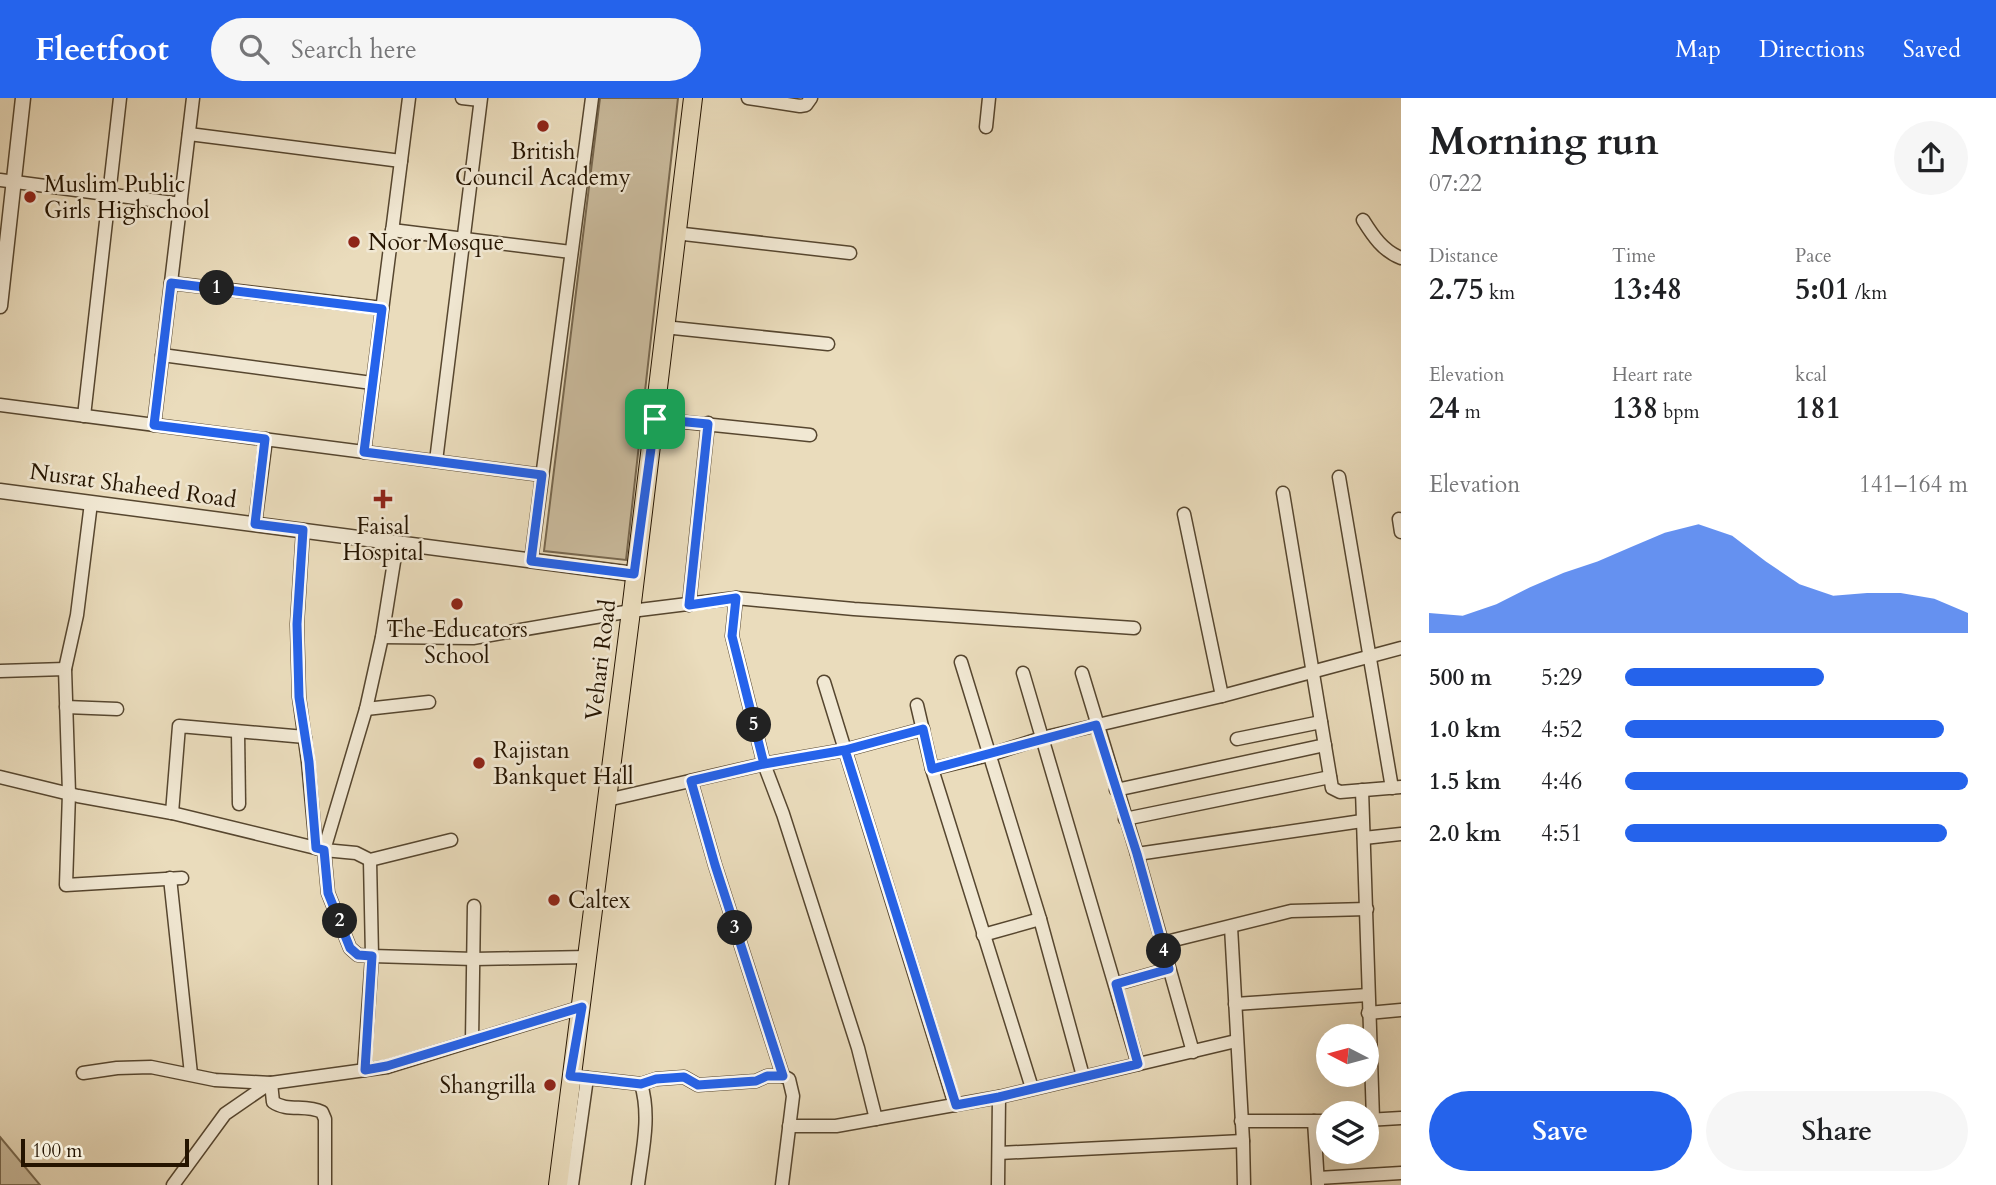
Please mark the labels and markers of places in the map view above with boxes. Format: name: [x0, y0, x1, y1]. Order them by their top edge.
marker: British Council Academy: [535, 118, 551, 134]
place label: British Council Academy: [455, 136, 631, 193]
place label: Muslim Public Girls Highschool: [44, 169, 210, 226]
marker: Muslim Public Girls Highschool: [22, 189, 38, 205]
place label: Noor Mosque: [368, 227, 504, 258]
marker: Noor Mosque: [346, 234, 362, 250]
pin: 1: [200, 270, 234, 306]
pin: [625, 389, 685, 449]
marker: Faisal Hospital: [373, 489, 393, 509]
place label: Faisal Hospital: [342, 511, 424, 568]
marker: The Educators School: [449, 596, 465, 612]
place label: The Educators School: [386, 614, 528, 671]
pin: 5: [736, 708, 772, 742]
place label: Rajistan Bankquet Hall: [493, 735, 634, 792]
marker: Rajistan Bankquet Hall: [471, 755, 487, 771]
place label: Caltex: [568, 885, 631, 916]
marker: Caltex: [546, 892, 562, 908]
pin: 2: [322, 904, 358, 938]
pin: 3: [718, 910, 752, 946]
pin: 4: [1146, 934, 1182, 968]
place label: Shangrilla: [439, 1070, 536, 1101]
marker: Shangrilla: [542, 1077, 558, 1093]

